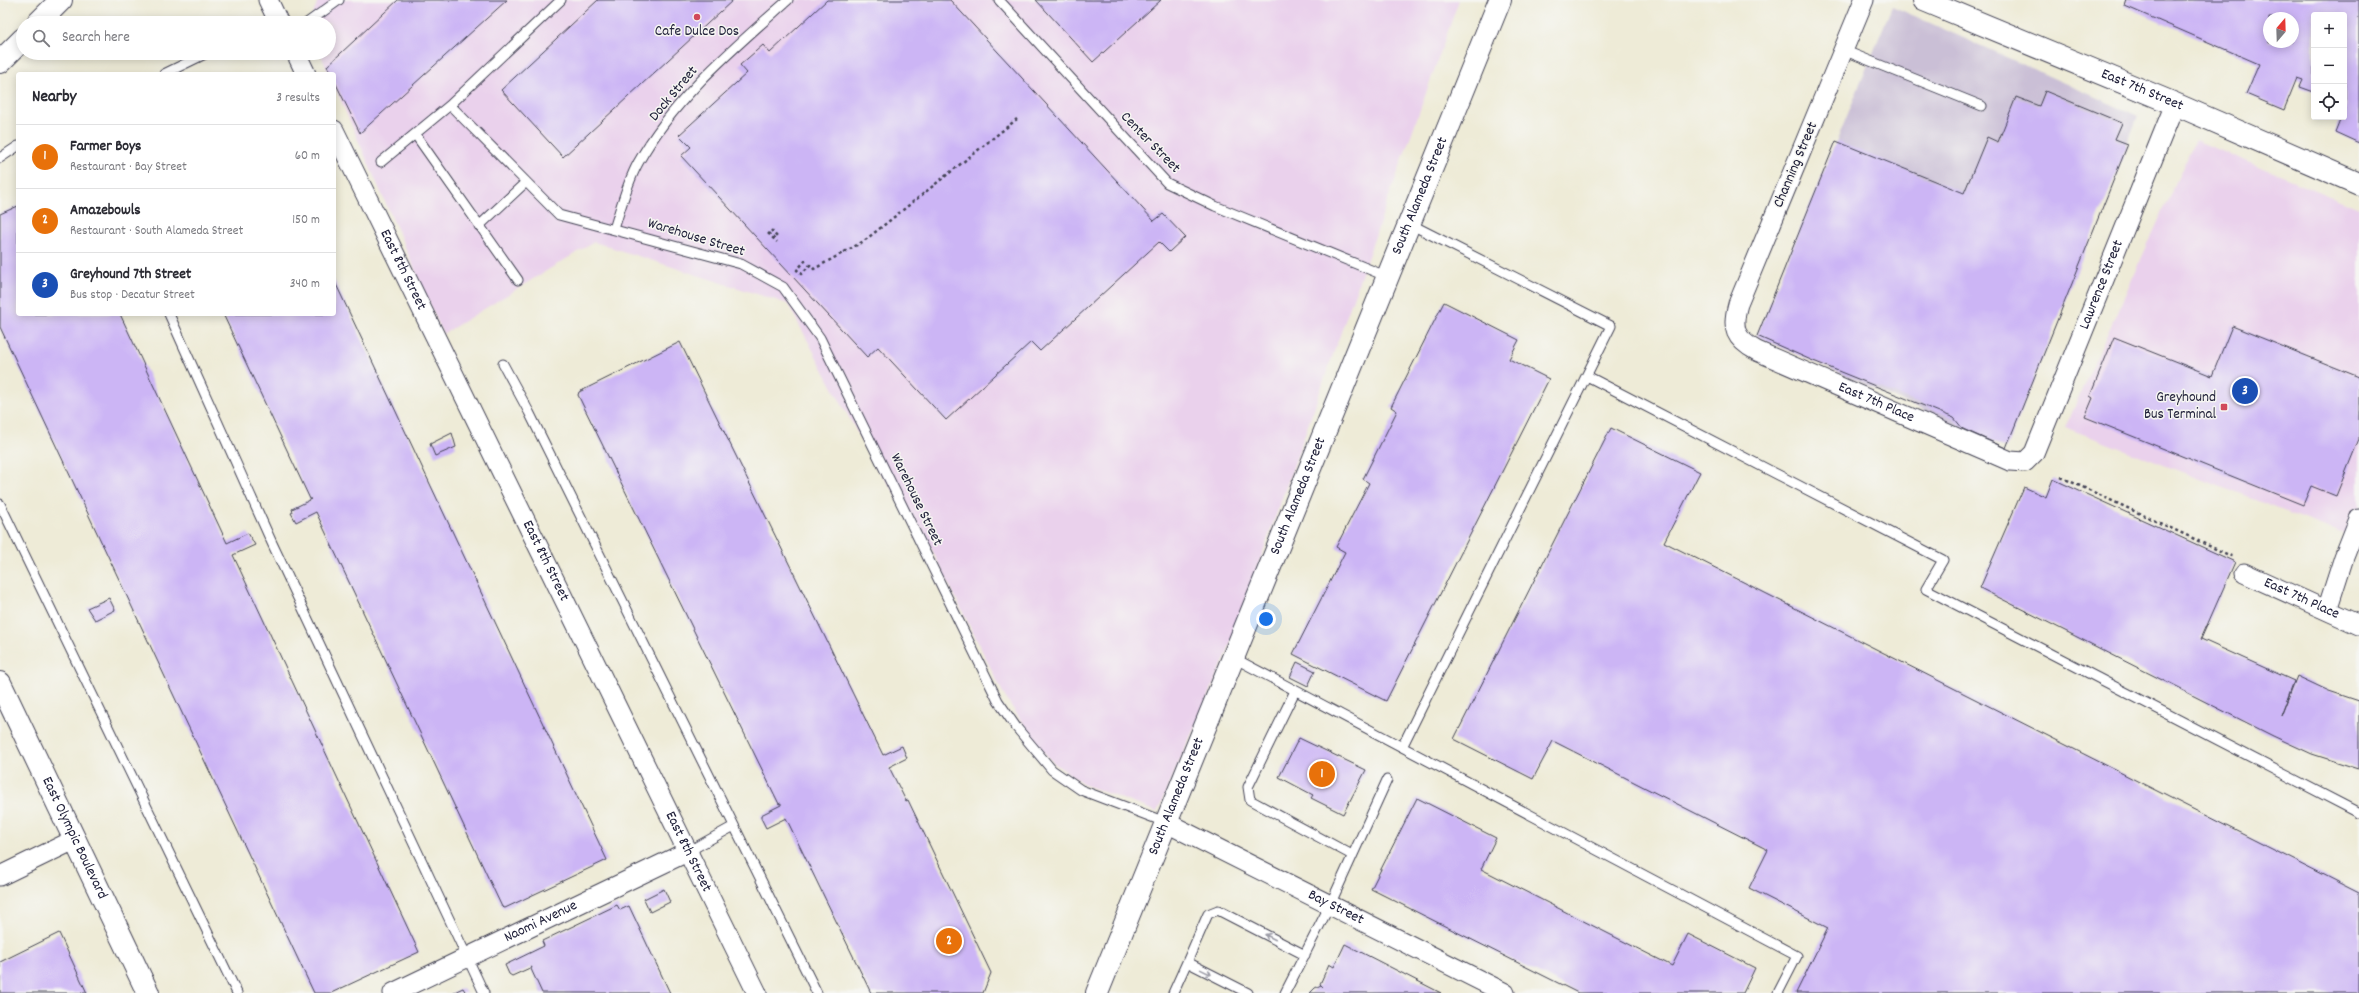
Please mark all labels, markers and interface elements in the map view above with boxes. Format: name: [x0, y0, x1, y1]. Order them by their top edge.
marker: Cafe Dulce Dos: [692, 12, 702, 22]
north arrow: [2263, 12, 2299, 48]
map controls: [2311, 12, 2347, 120]
button: +: [2311, 12, 2347, 48]
search box: [16, 16, 336, 60]
place label: Cafe Dulce Dos: [655, 21, 739, 43]
icon: search: [30, 27, 52, 49]
text: Search here: [62, 27, 130, 49]
button: −: [2311, 48, 2347, 84]
street label: Dock Street: [644, 61, 704, 127]
street label: East 7th Street: [2097, 63, 2187, 117]
button: locate: [2311, 84, 2347, 120]
text: Nearby: [32, 86, 76, 110]
text: 3 results: [276, 89, 320, 108]
street label: Center Street: [1115, 107, 1186, 179]
street label: Channing Street: [1768, 118, 1824, 211]
street label: South Alameda Street: [1387, 133, 1454, 258]
text: Farmer Boys: [70, 136, 141, 158]
text: 1: [44, 147, 46, 166]
text: 60 m: [295, 147, 320, 166]
text: Restaurant · Bay Street: [70, 158, 187, 177]
text: Amazebowls: [70, 200, 141, 222]
text: 2: [42, 211, 48, 230]
text: 150 m: [292, 211, 320, 230]
street label: Warehouse Street: [645, 213, 748, 263]
text: Restaurant · South Alameda Street: [70, 222, 243, 241]
street label: East 8th Street: [374, 226, 432, 315]
street label: Lawrence Street: [2074, 237, 2130, 333]
text: Greyhound 7th Street: [70, 264, 191, 286]
text: 3: [42, 275, 48, 294]
text: 340 m: [290, 275, 320, 294]
text: Bus stop · Decatur Street: [70, 286, 195, 305]
pin: 3: [2232, 376, 2258, 406]
street label: East 7th Place: [1835, 377, 1918, 429]
place label: Greyhound Bus Terminal: [2144, 387, 2216, 426]
marker: Greyhound Bus Terminal: [2219, 402, 2229, 412]
street label: South Alameda Street: [1265, 434, 1333, 559]
street label: Warehouse Street: [884, 450, 948, 550]
street label: East 8th Street: [516, 517, 575, 606]
street label: East 7th Place: [2260, 572, 2343, 626]
your location: [1256, 609, 1276, 629]
street label: South Alameda Street: [1143, 734, 1211, 859]
pin: 1: [1309, 759, 1335, 789]
street label: East Olympic Boulevard: [35, 773, 113, 903]
street label: East 8th Street: [659, 808, 717, 897]
street label: Bay Street: [1304, 884, 1368, 931]
street label: Naomi Avenue: [501, 895, 581, 949]
pin: 2: [936, 926, 962, 956]
one-way arrow: [1264, 933, 1276, 940]
one-way arrow: [1200, 969, 1212, 976]

